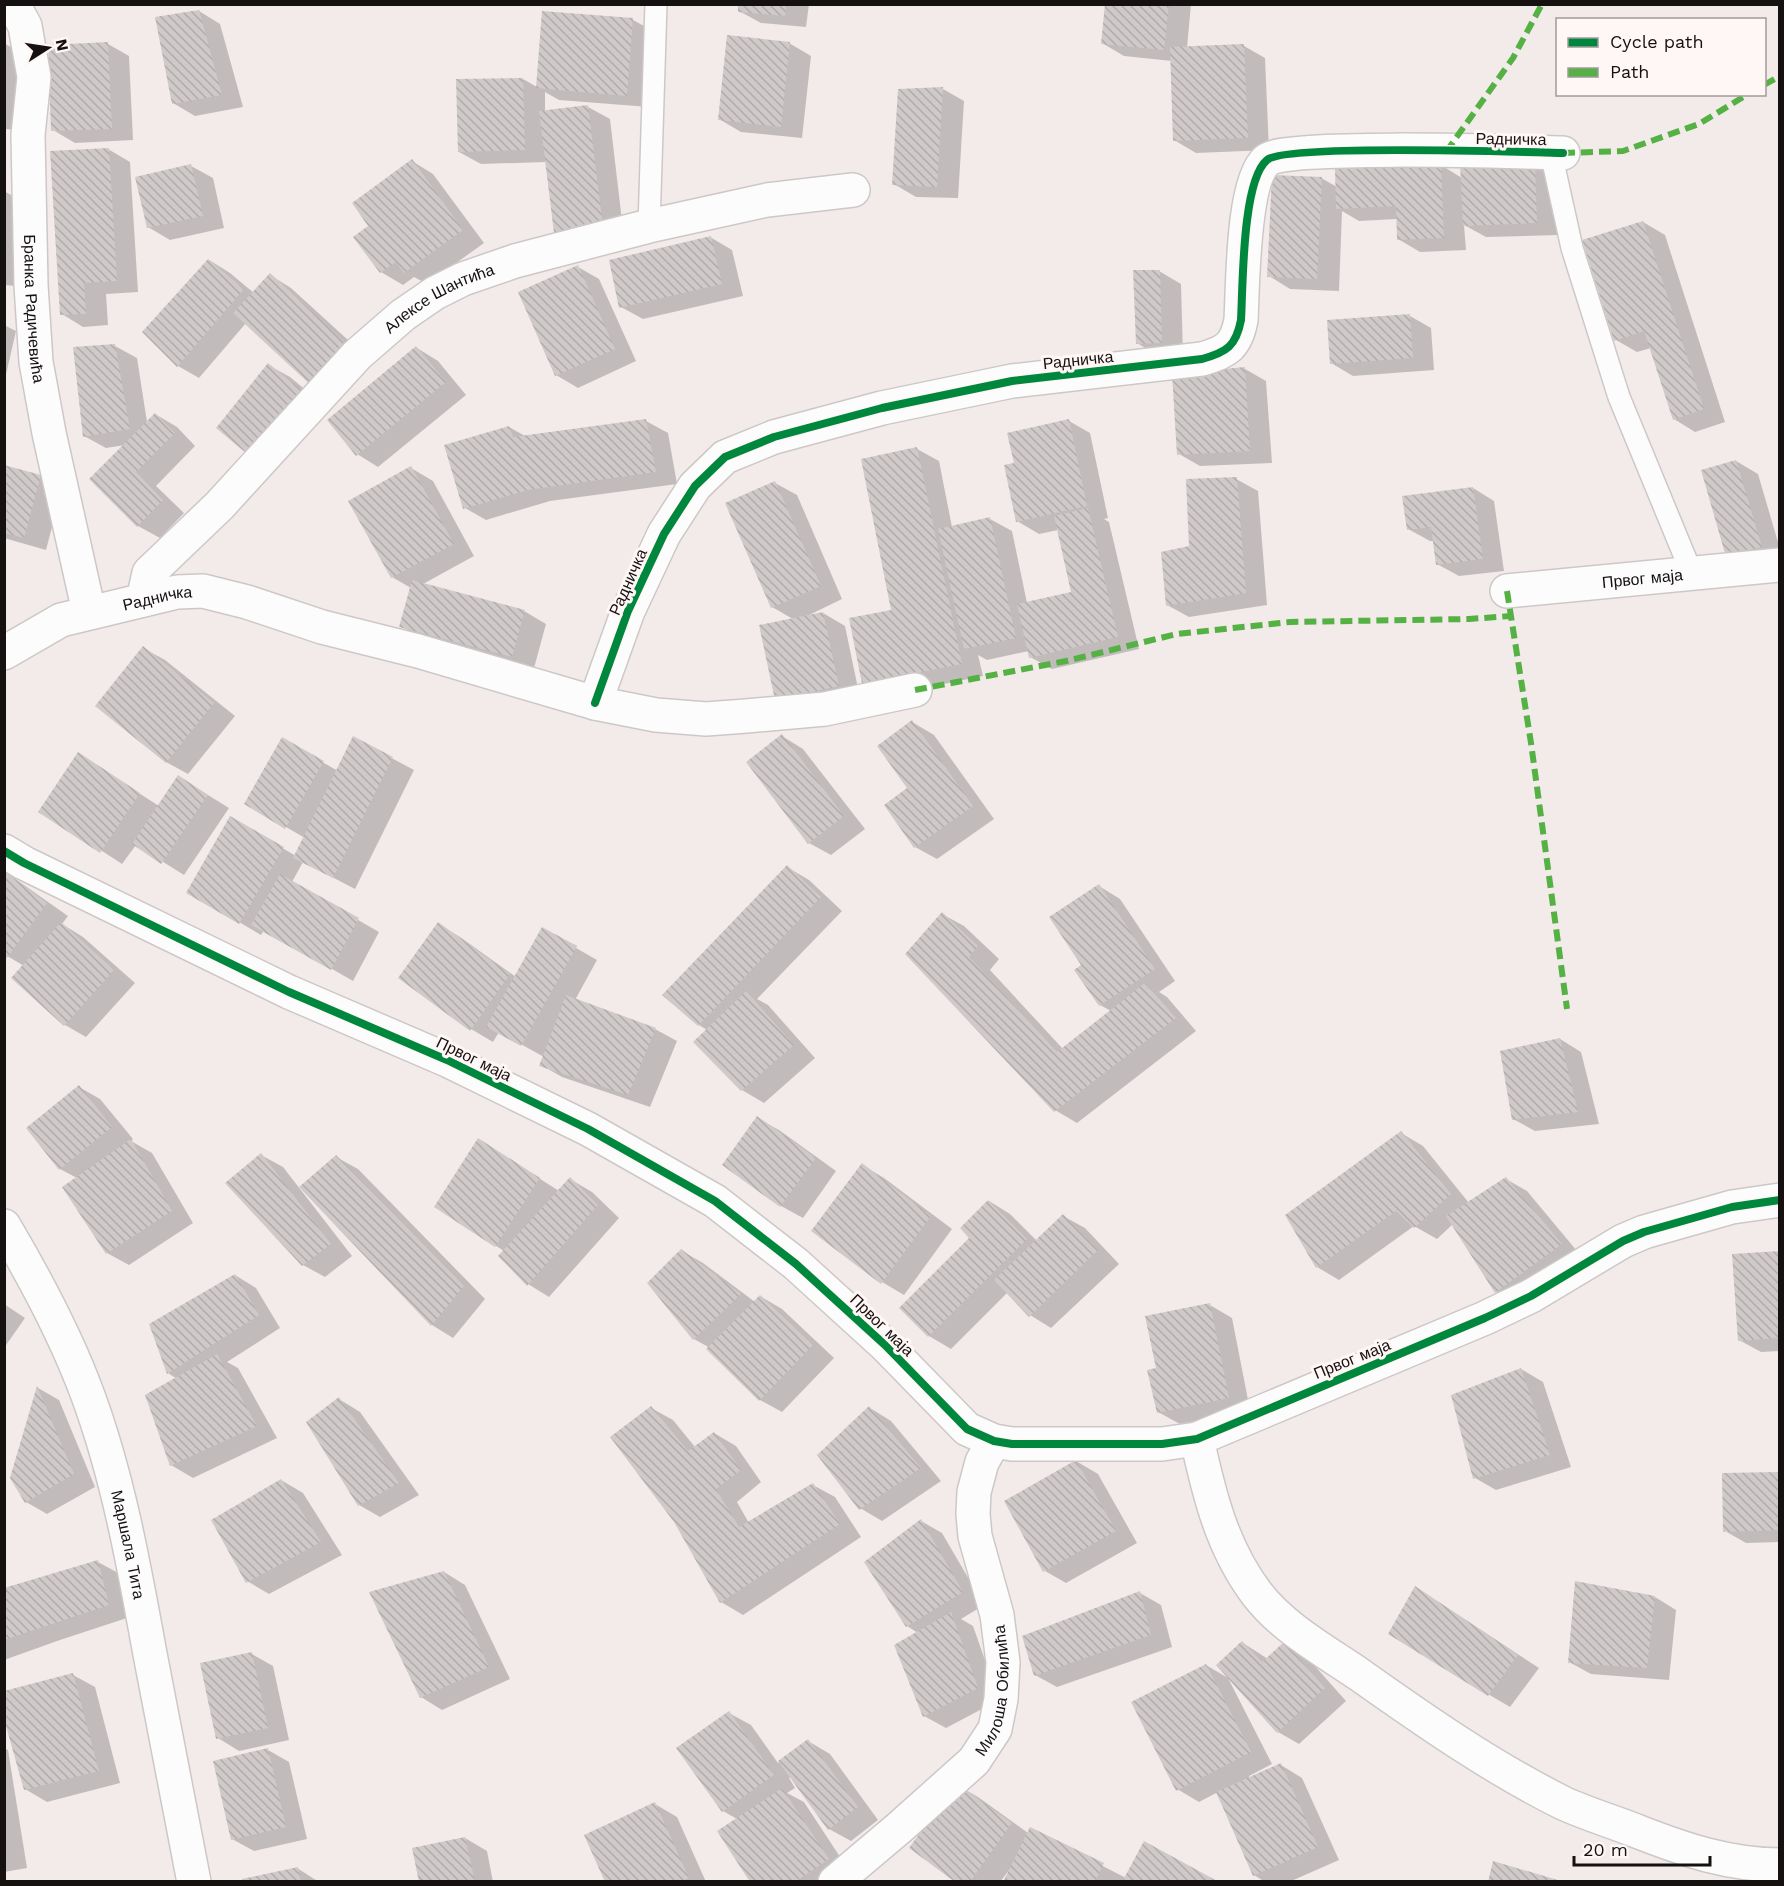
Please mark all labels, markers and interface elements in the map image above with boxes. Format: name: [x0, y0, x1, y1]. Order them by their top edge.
north arrow: [18, 18, 78, 78]
legend: [1556, 18, 1766, 96]
text: Cycle path: [1610, 31, 1704, 52]
text: N: [52, 37, 73, 53]
text: Path: [1610, 61, 1650, 82]
street label: Радничка: [1475, 129, 1547, 149]
street label: Бранка Радичевића: [20, 234, 49, 384]
street label: Алексе Шантића: [380, 259, 497, 337]
street label: Радничка: [1042, 347, 1114, 373]
street label: Радничка: [605, 546, 651, 618]
street label: Првог маја: [1601, 565, 1684, 591]
street label: Радничка: [121, 582, 193, 614]
street label: Првог маја: [433, 1033, 515, 1085]
street label: Првог маја: [846, 1290, 918, 1360]
street label: Првог маја: [1311, 1335, 1393, 1383]
street label: Маршала Тита: [108, 1488, 149, 1601]
street label: Милоша Обилића: [971, 1624, 1013, 1759]
scale bar: [1574, 1829, 1710, 1867]
text: 20 m: [1583, 1839, 1628, 1860]

